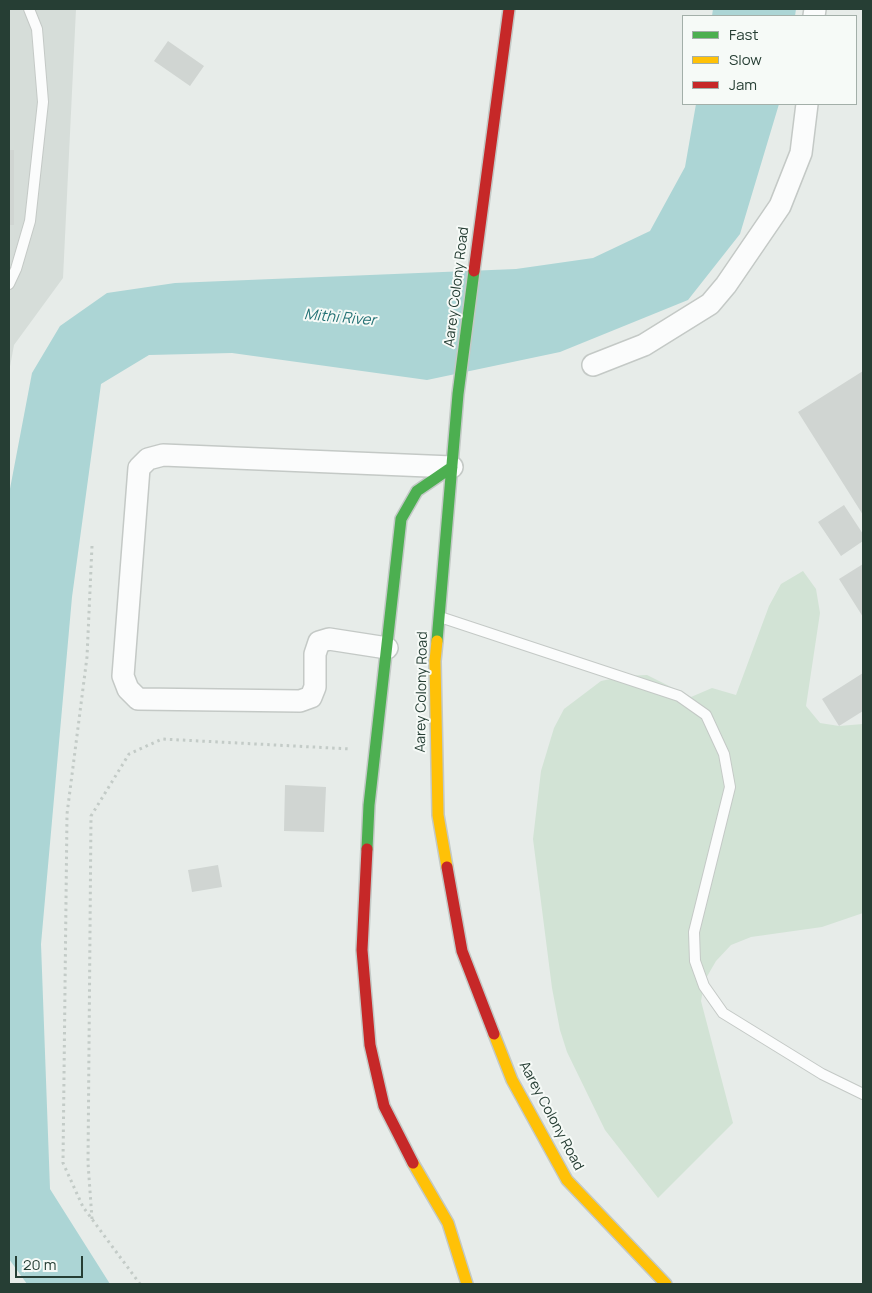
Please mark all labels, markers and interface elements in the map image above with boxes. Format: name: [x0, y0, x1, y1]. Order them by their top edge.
legend: [682, 15, 857, 105]
text: Fast: [729, 24, 758, 45]
text: Slow: [729, 49, 762, 70]
text: Jam: [729, 74, 757, 95]
street label: Aarey Colony Road: [441, 226, 473, 348]
water label: Mithi River: [303, 306, 377, 330]
street label: Aarey Colony Road: [413, 631, 431, 753]
street label: Aarey Colony Road: [515, 1059, 587, 1173]
scale bar: [18, 1246, 85, 1278]
text: 20 m: [23, 1254, 56, 1275]

